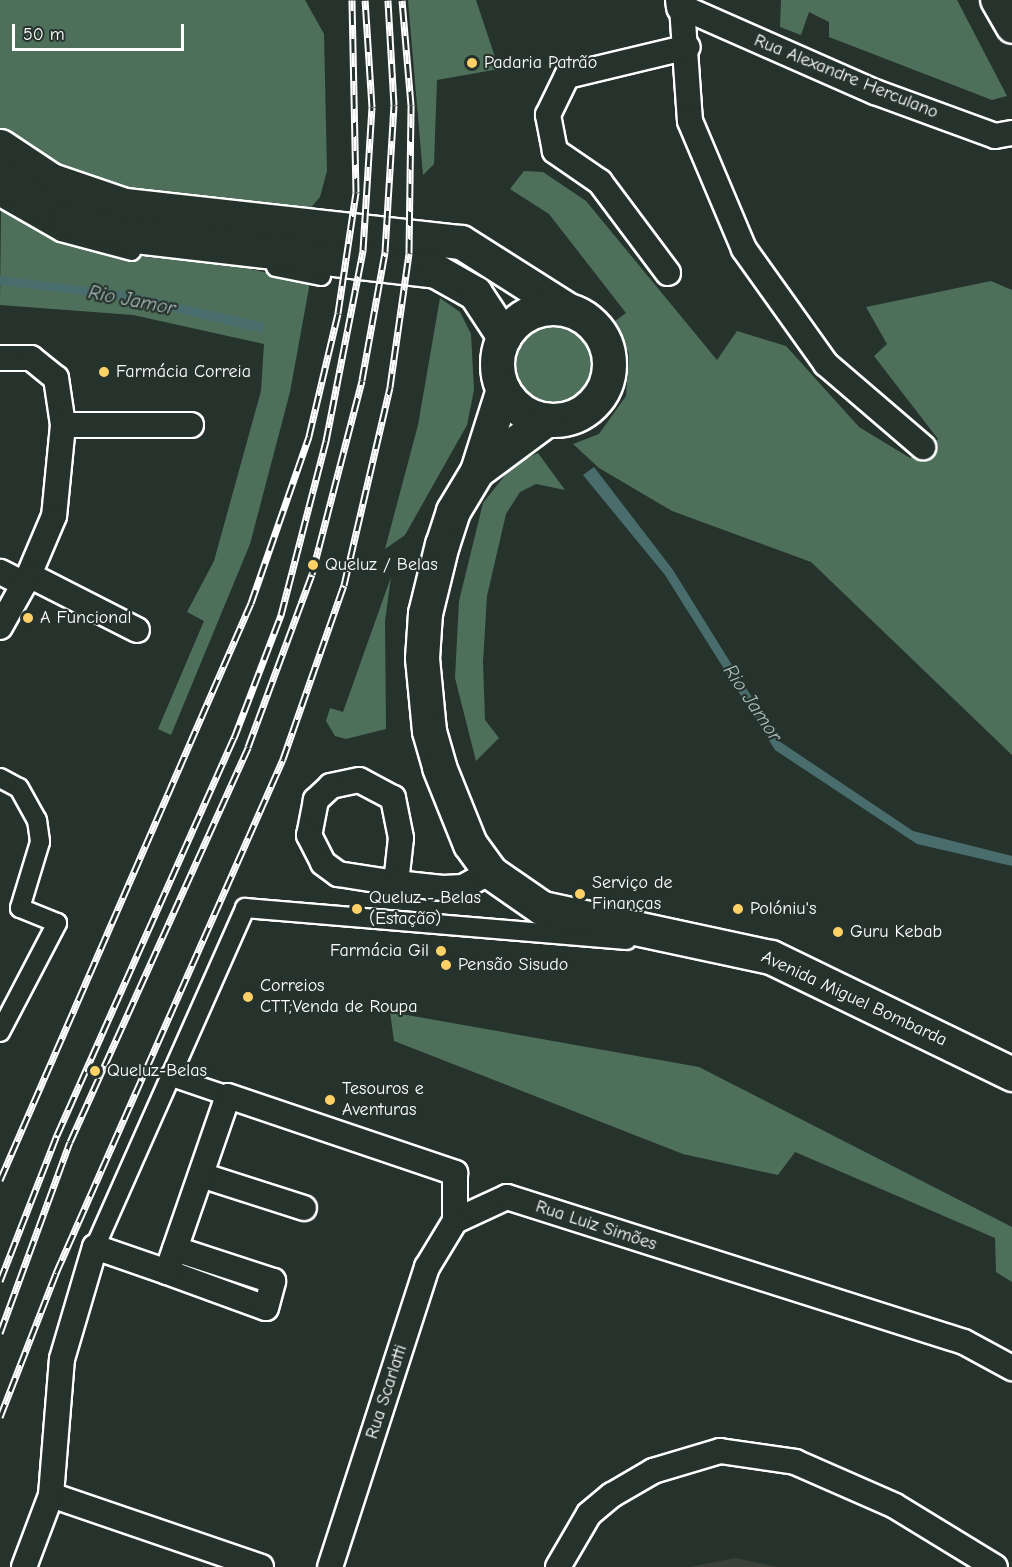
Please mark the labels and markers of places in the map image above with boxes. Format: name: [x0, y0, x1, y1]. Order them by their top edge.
place label: Padaria Patrão: [484, 52, 597, 74]
marker: Padaria Patrão: [465, 56, 479, 70]
place label: Farmácia Correia: [116, 361, 251, 383]
marker: Farmácia Correia: [97, 365, 111, 379]
place label: Queluz / Belas: [325, 554, 438, 576]
marker: Queluz / Belas: [306, 558, 320, 572]
place label: A Funcional: [40, 607, 131, 629]
marker: A Funcional: [21, 611, 35, 625]
place label: Serviço de Finanças: [592, 873, 672, 916]
marker: Serviço de Finanças: [573, 887, 587, 901]
place label: Queluz - Belas (Estação): [369, 888, 481, 930]
place label: Polóniu's: [750, 898, 817, 920]
marker: Queluz - Belas (Estação): [350, 902, 364, 916]
marker: Polóniu's: [731, 902, 745, 916]
place label: Guru Kebab: [850, 921, 942, 943]
marker: Guru Kebab: [831, 925, 845, 939]
place label: Farmácia Gil: [330, 940, 429, 962]
marker: Farmácia Gil: [434, 944, 448, 958]
place label: Pensão Sisudo: [458, 954, 568, 976]
marker: Pensão Sisudo: [439, 958, 453, 972]
place label: Correios CTT;Venda de Roupa: [260, 976, 417, 1018]
marker: Correios CTT;Venda de Roupa: [241, 990, 255, 1004]
place label: Queluz-Belas: [107, 1060, 207, 1082]
marker: Queluz-Belas: [88, 1064, 102, 1078]
place label: Tesouros e Aventuras: [342, 1079, 424, 1122]
marker: Tesouros e Aventuras: [323, 1093, 337, 1107]

